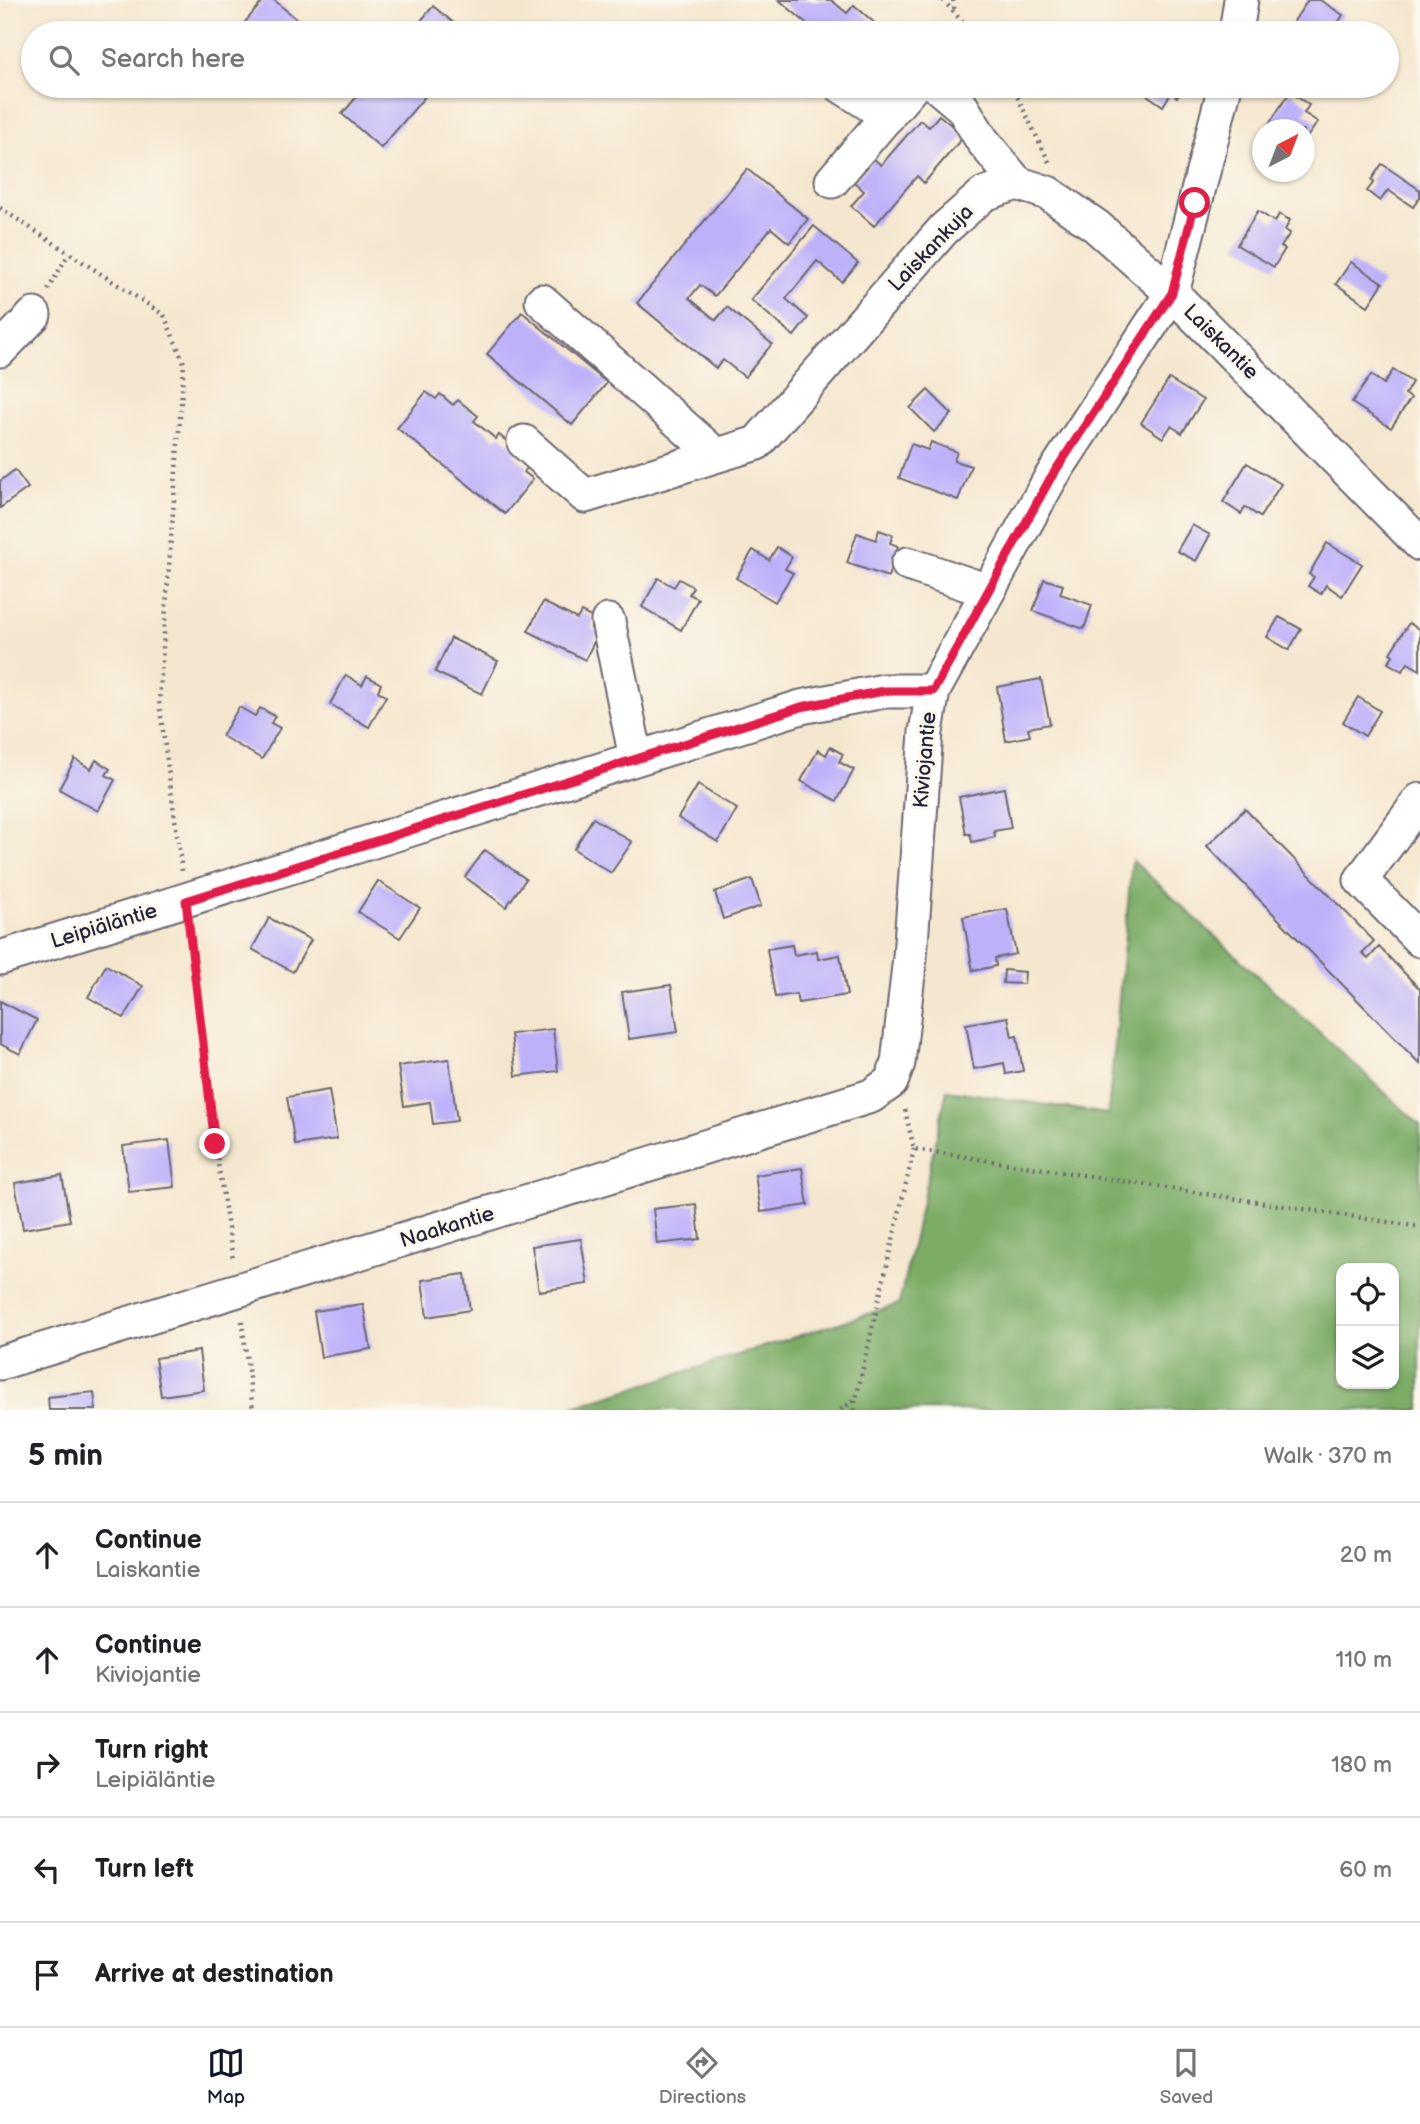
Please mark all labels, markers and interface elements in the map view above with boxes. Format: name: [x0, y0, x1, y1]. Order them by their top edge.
search box: [21, 21, 1399, 98]
icon: search: [45, 41, 83, 79]
text: Search here: [101, 44, 245, 75]
north arrow: [1252, 119, 1315, 182]
route start: [1179, 187, 1210, 218]
street label: Laiskankuja: [883, 199, 979, 297]
street label: Laiskantie: [1178, 299, 1264, 385]
street label: Kiviojantie: [908, 711, 942, 809]
street label: Leipiäläntie: [48, 898, 160, 954]
route end: [199, 1128, 230, 1159]
street label: Naakantie: [397, 1201, 497, 1253]
map controls: [1336, 1263, 1399, 1389]
button: locate: [1336, 1263, 1399, 1326]
button: layers: [1336, 1326, 1399, 1389]
text: 5 min: [28, 1438, 103, 1474]
text: Walk · 370 m: [1264, 1442, 1392, 1470]
text: Continue: [95, 1525, 202, 1556]
icon: ahead: [28, 1536, 66, 1574]
text: 20 m: [1340, 1541, 1392, 1569]
text: Laiskantie: [95, 1556, 200, 1584]
text: Continue: [95, 1630, 202, 1661]
icon: ahead: [28, 1641, 66, 1679]
text: 110 m: [1335, 1646, 1392, 1674]
text: Kiviojantie: [95, 1661, 201, 1689]
text: Turn right: [95, 1735, 208, 1766]
icon: right: [28, 1746, 66, 1784]
text: 180 m: [1331, 1751, 1392, 1779]
text: Leipiäläntie: [95, 1766, 215, 1794]
icon: left: [28, 1851, 66, 1889]
text: Turn left: [95, 1854, 194, 1885]
text: 60 m: [1339, 1856, 1392, 1884]
icon: arrive: [28, 1956, 66, 1994]
text: Arrive at destination: [95, 1959, 334, 1990]
tab: Map: [207, 2044, 245, 2109]
tab: Directions: [659, 2044, 746, 2109]
tab: Saved: [1160, 2044, 1213, 2109]

